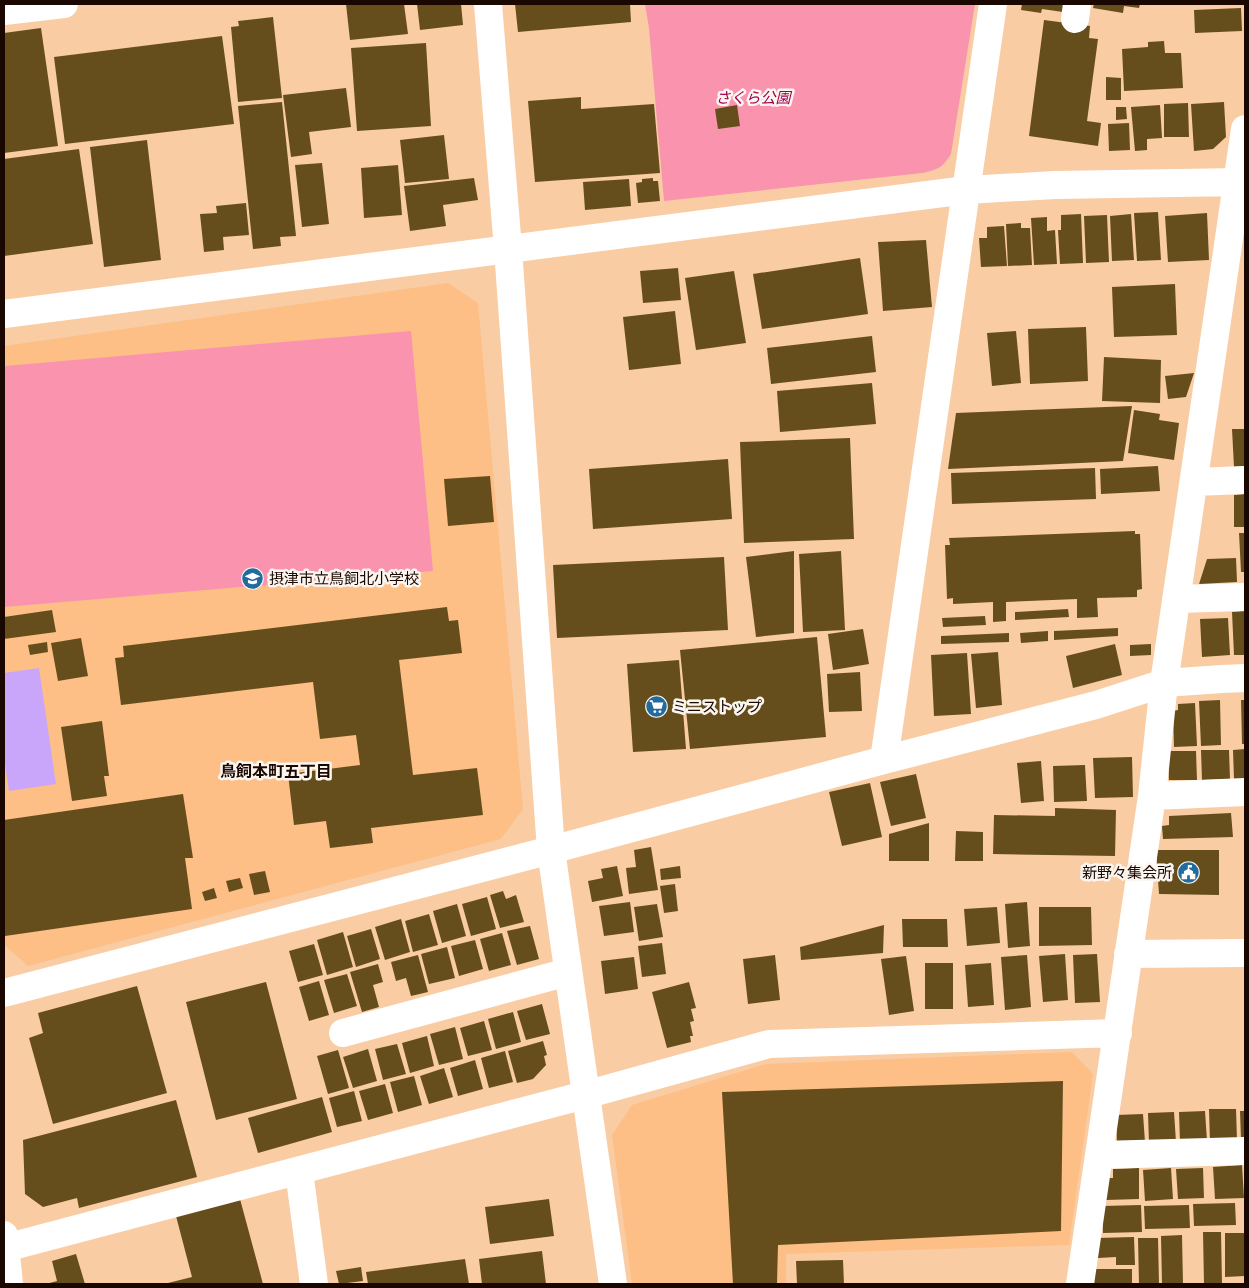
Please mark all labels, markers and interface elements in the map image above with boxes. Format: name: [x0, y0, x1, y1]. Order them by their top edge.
park label: さくら公園: [715, 87, 792, 107]
school or university icon: 摂津市立鳥飼北小学校: [241, 566, 265, 590]
place label: 摂津市立鳥飼北小学校: [269, 568, 419, 588]
supermarket icon: ミニストップ: [644, 694, 668, 718]
place label: ミニストップ: [672, 696, 762, 716]
district label: 鳥飼本町五丁目: [220, 760, 332, 782]
public building icon: 新野々集会所: [1176, 860, 1200, 884]
place label: 新野々集会所: [1082, 862, 1172, 882]

